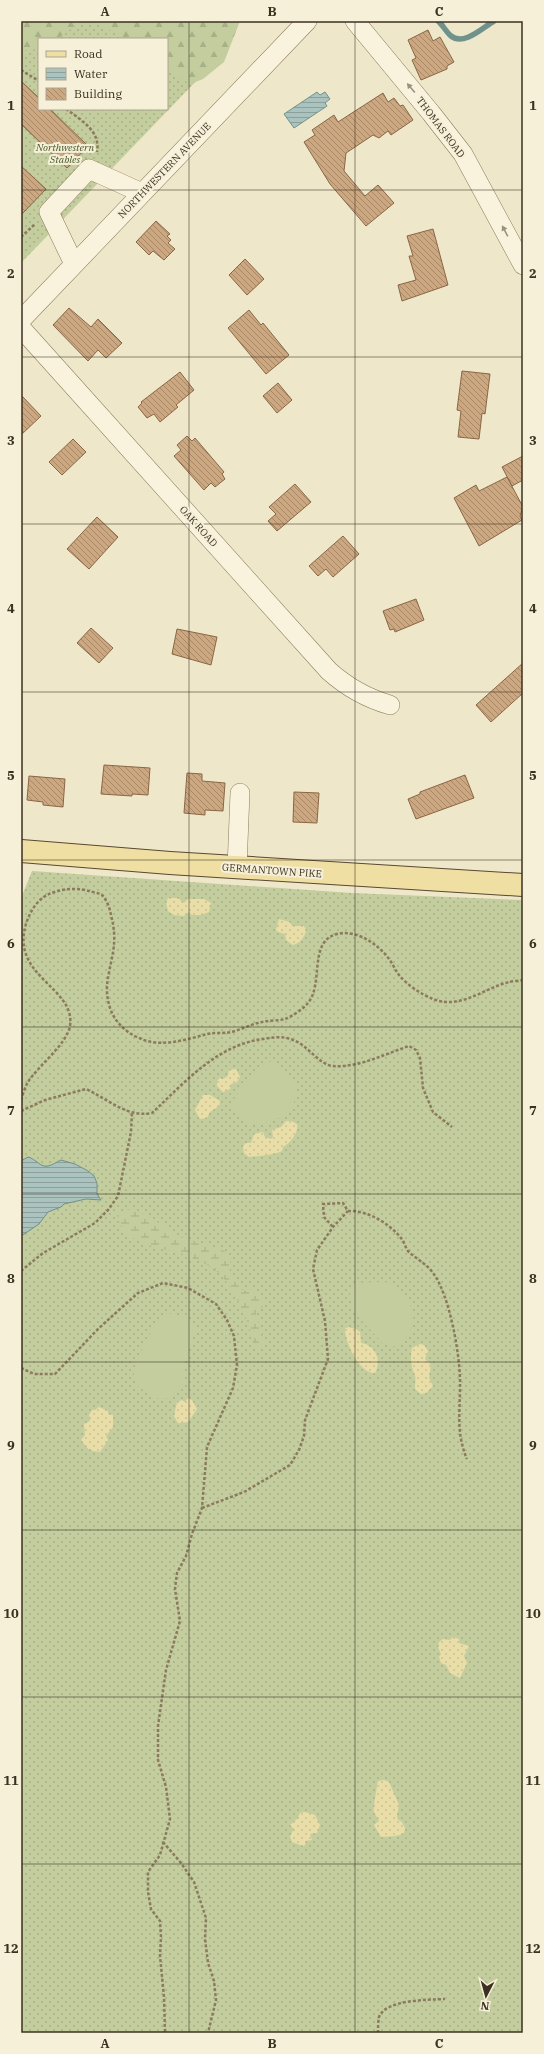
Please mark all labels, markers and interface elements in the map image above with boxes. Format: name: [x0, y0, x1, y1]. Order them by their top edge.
text: A: [100, 3, 110, 20]
text: B: [267, 3, 277, 20]
text: C: [435, 3, 444, 20]
legend: [38, 38, 168, 110]
text: Road: [74, 46, 103, 61]
text: Water: [74, 66, 108, 81]
one-way arrow: [406, 82, 415, 93]
text: Building: [74, 86, 122, 101]
street label: THOMAS ROAD: [414, 94, 468, 160]
text: 1: [7, 97, 15, 114]
text: 1: [529, 97, 537, 114]
street label: NORTHWESTERN AVENUE: [115, 120, 214, 221]
park label: Northwestern Stables: [35, 141, 94, 166]
one-way arrow: [501, 225, 508, 237]
text: 2: [7, 265, 15, 282]
text: 2: [529, 265, 537, 282]
text: 3: [7, 432, 15, 449]
text: 3: [529, 432, 537, 449]
street label: OAK ROAD: [177, 503, 220, 549]
text: 4: [7, 600, 15, 617]
text: 4: [529, 600, 537, 617]
text: 5: [7, 767, 15, 784]
text: 5: [529, 767, 537, 784]
street label: GERMANTOWN PIKE: [222, 861, 322, 880]
text: 6: [7, 935, 15, 952]
text: 6: [529, 935, 537, 952]
text: 7: [7, 1102, 15, 1119]
text: 7: [529, 1102, 537, 1119]
text: 8: [7, 1270, 15, 1287]
text: 8: [529, 1270, 537, 1287]
text: 9: [7, 1437, 15, 1454]
text: 9: [529, 1437, 537, 1454]
text: 10: [3, 1605, 19, 1622]
text: 10: [525, 1605, 541, 1622]
text: 11: [3, 1772, 19, 1789]
text: 11: [525, 1772, 541, 1789]
text: 12: [3, 1940, 19, 1957]
text: 12: [525, 1940, 541, 1957]
north arrow: [466, 1976, 506, 2016]
text: N: [480, 1998, 490, 2013]
text: A: [100, 2035, 110, 2052]
text: B: [267, 2035, 277, 2052]
text: C: [435, 2035, 444, 2052]

